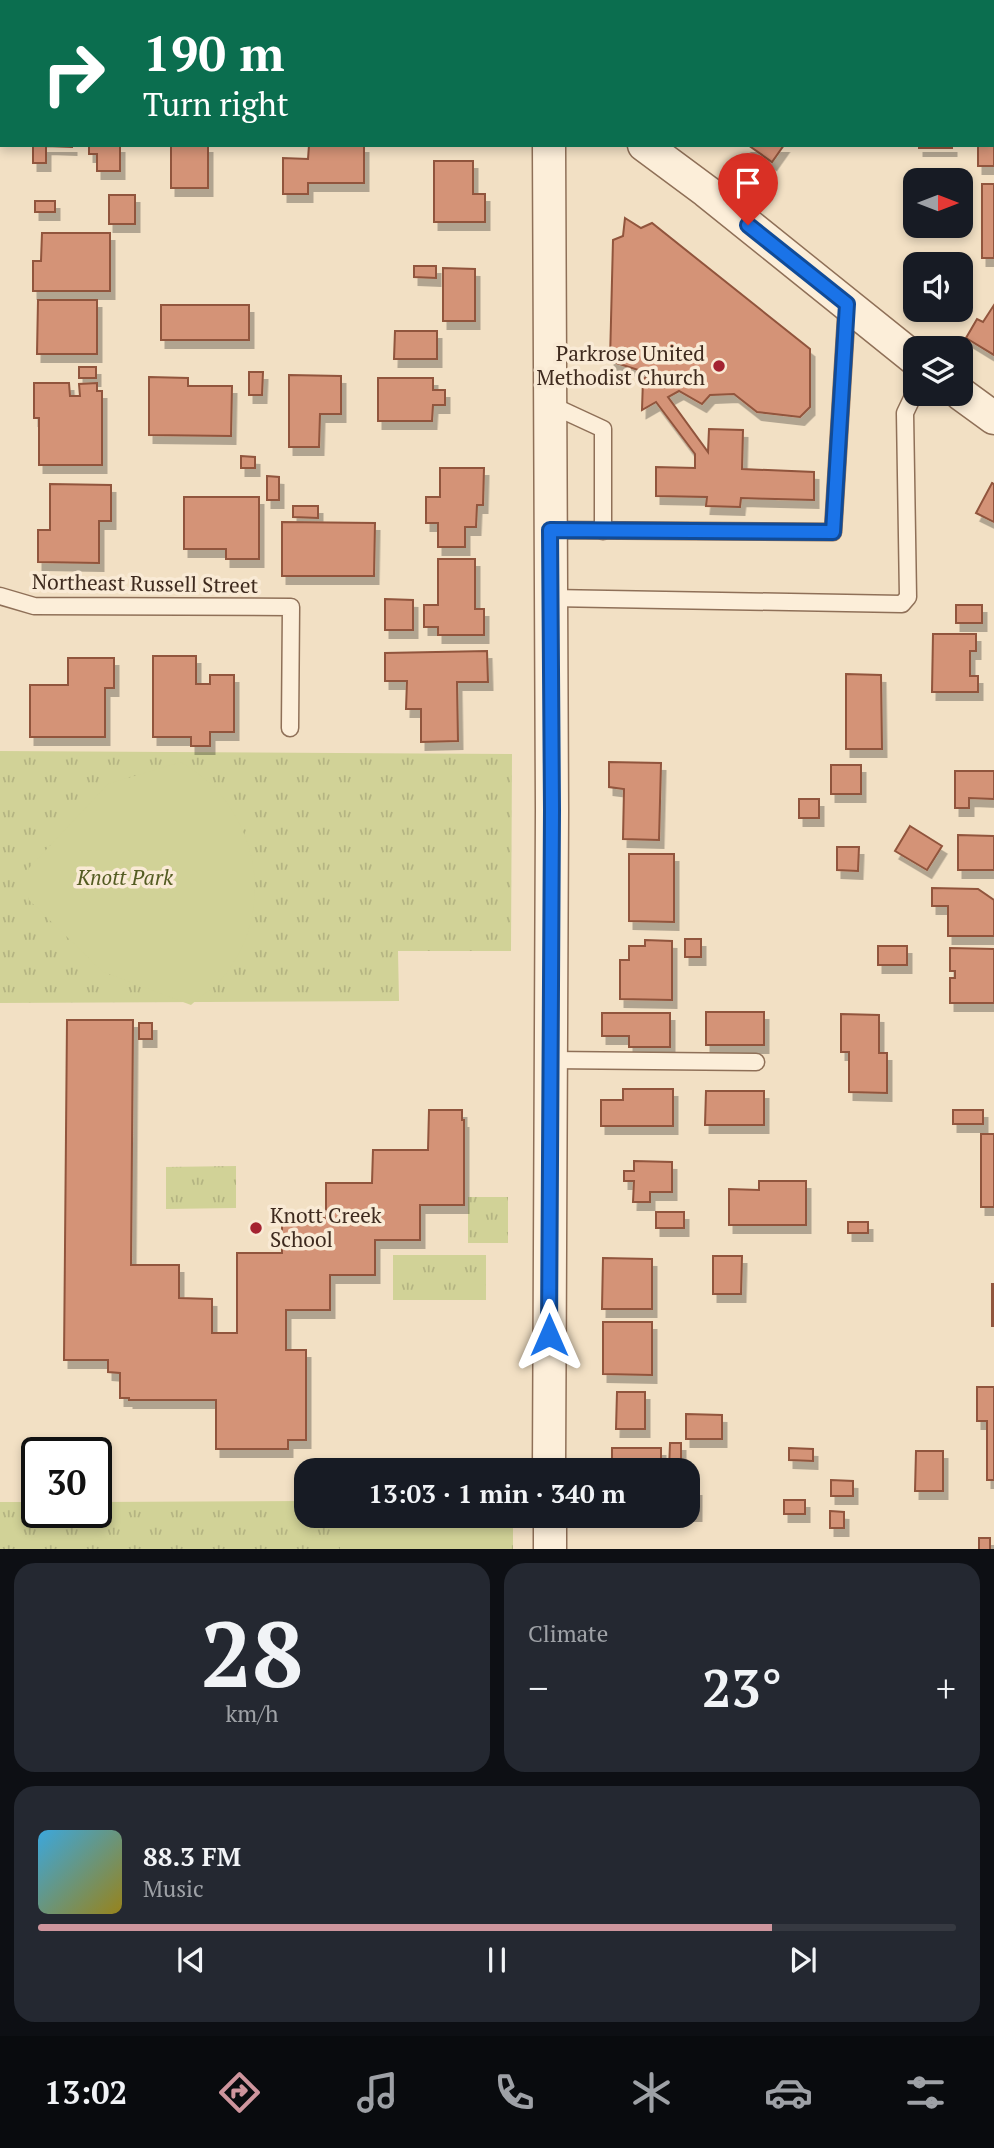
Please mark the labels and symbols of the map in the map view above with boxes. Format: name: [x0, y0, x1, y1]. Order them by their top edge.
pin: [718, 153, 778, 225]
north arrow: [903, 168, 973, 238]
place label: Parkrose United Methodist Church: [536, 339, 705, 391]
marker: Parkrose United Methodist Church: [711, 358, 727, 374]
street label: Northeast Russell Street: [32, 567, 259, 599]
park label: Knott Park: [76, 863, 174, 891]
place label: Knott Creek School: [270, 1201, 382, 1253]
marker: Knott Creek School: [248, 1220, 264, 1236]
position arrow: [512, 1298, 586, 1372]
speed limit sign: 30: [21, 1437, 112, 1528]

